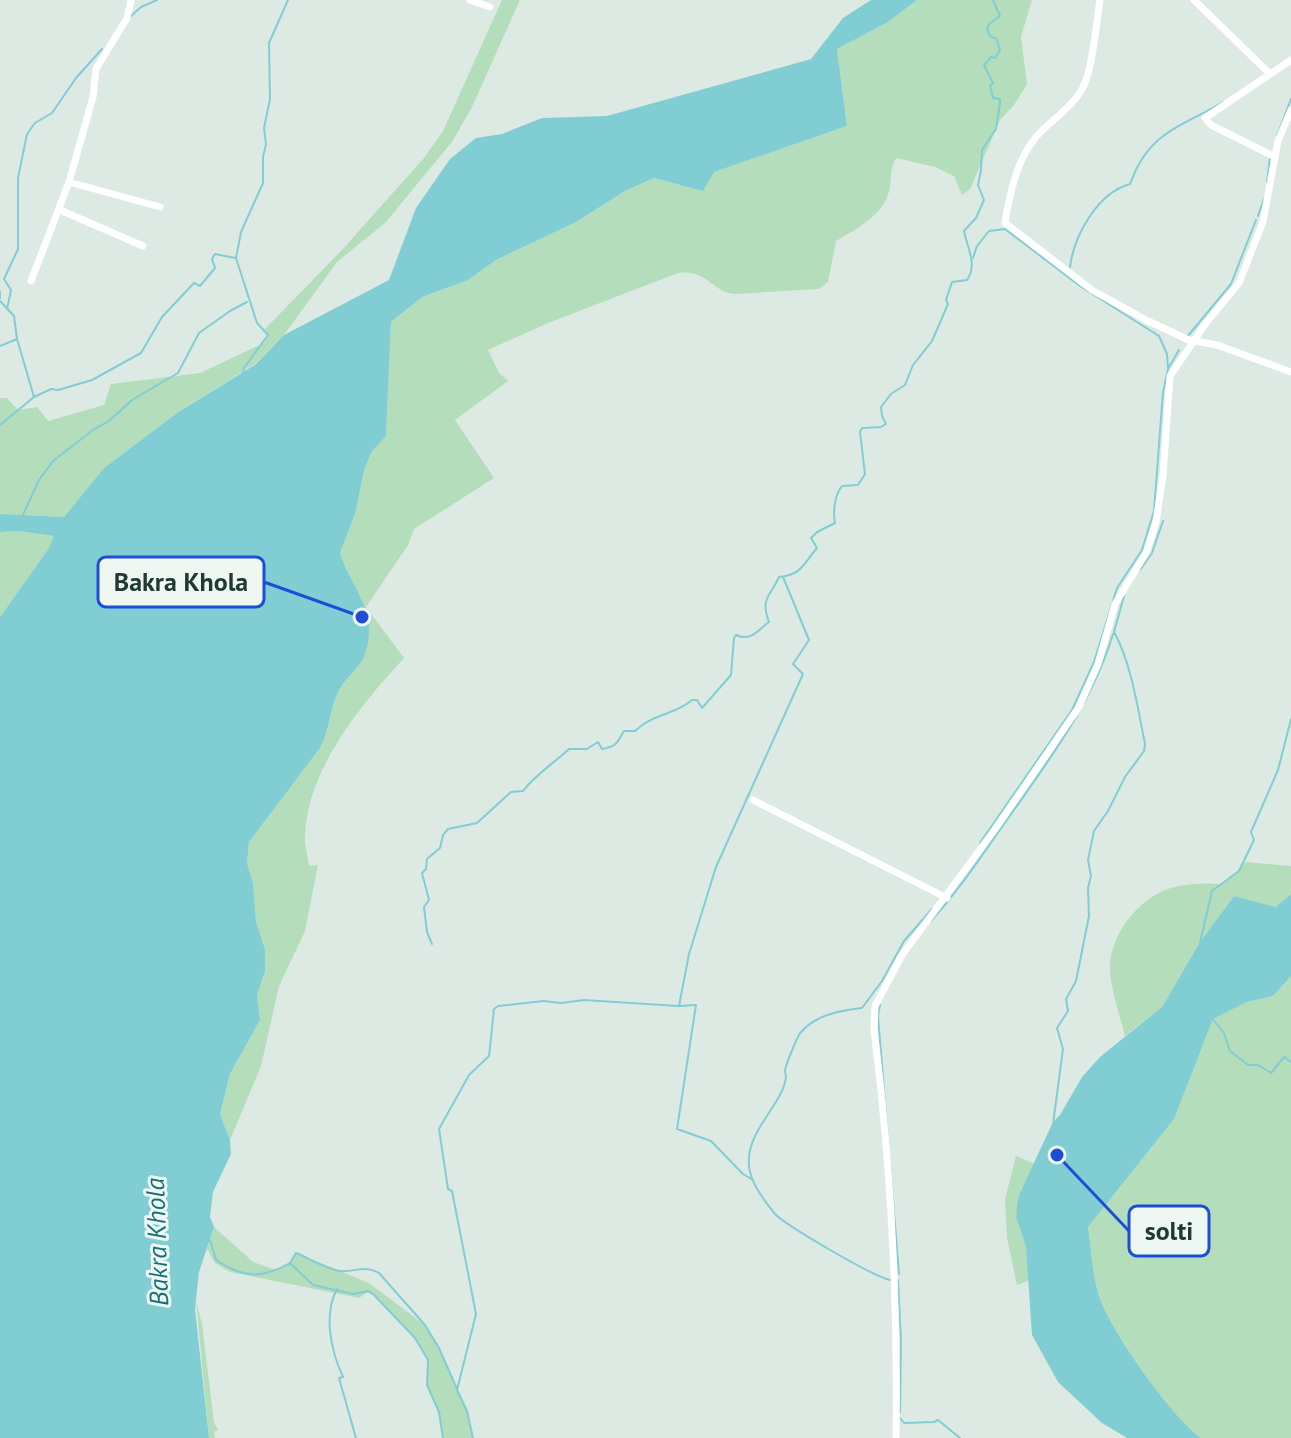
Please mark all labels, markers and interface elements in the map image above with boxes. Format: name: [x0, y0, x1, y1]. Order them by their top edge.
callout: Bakra Khola: [98, 557, 264, 607]
text: Bakra Khola: [114, 565, 248, 598]
water label: Bakra Khola: [138, 1177, 175, 1307]
callout: solti: [1129, 1206, 1209, 1256]
text: solti: [1145, 1214, 1193, 1247]

